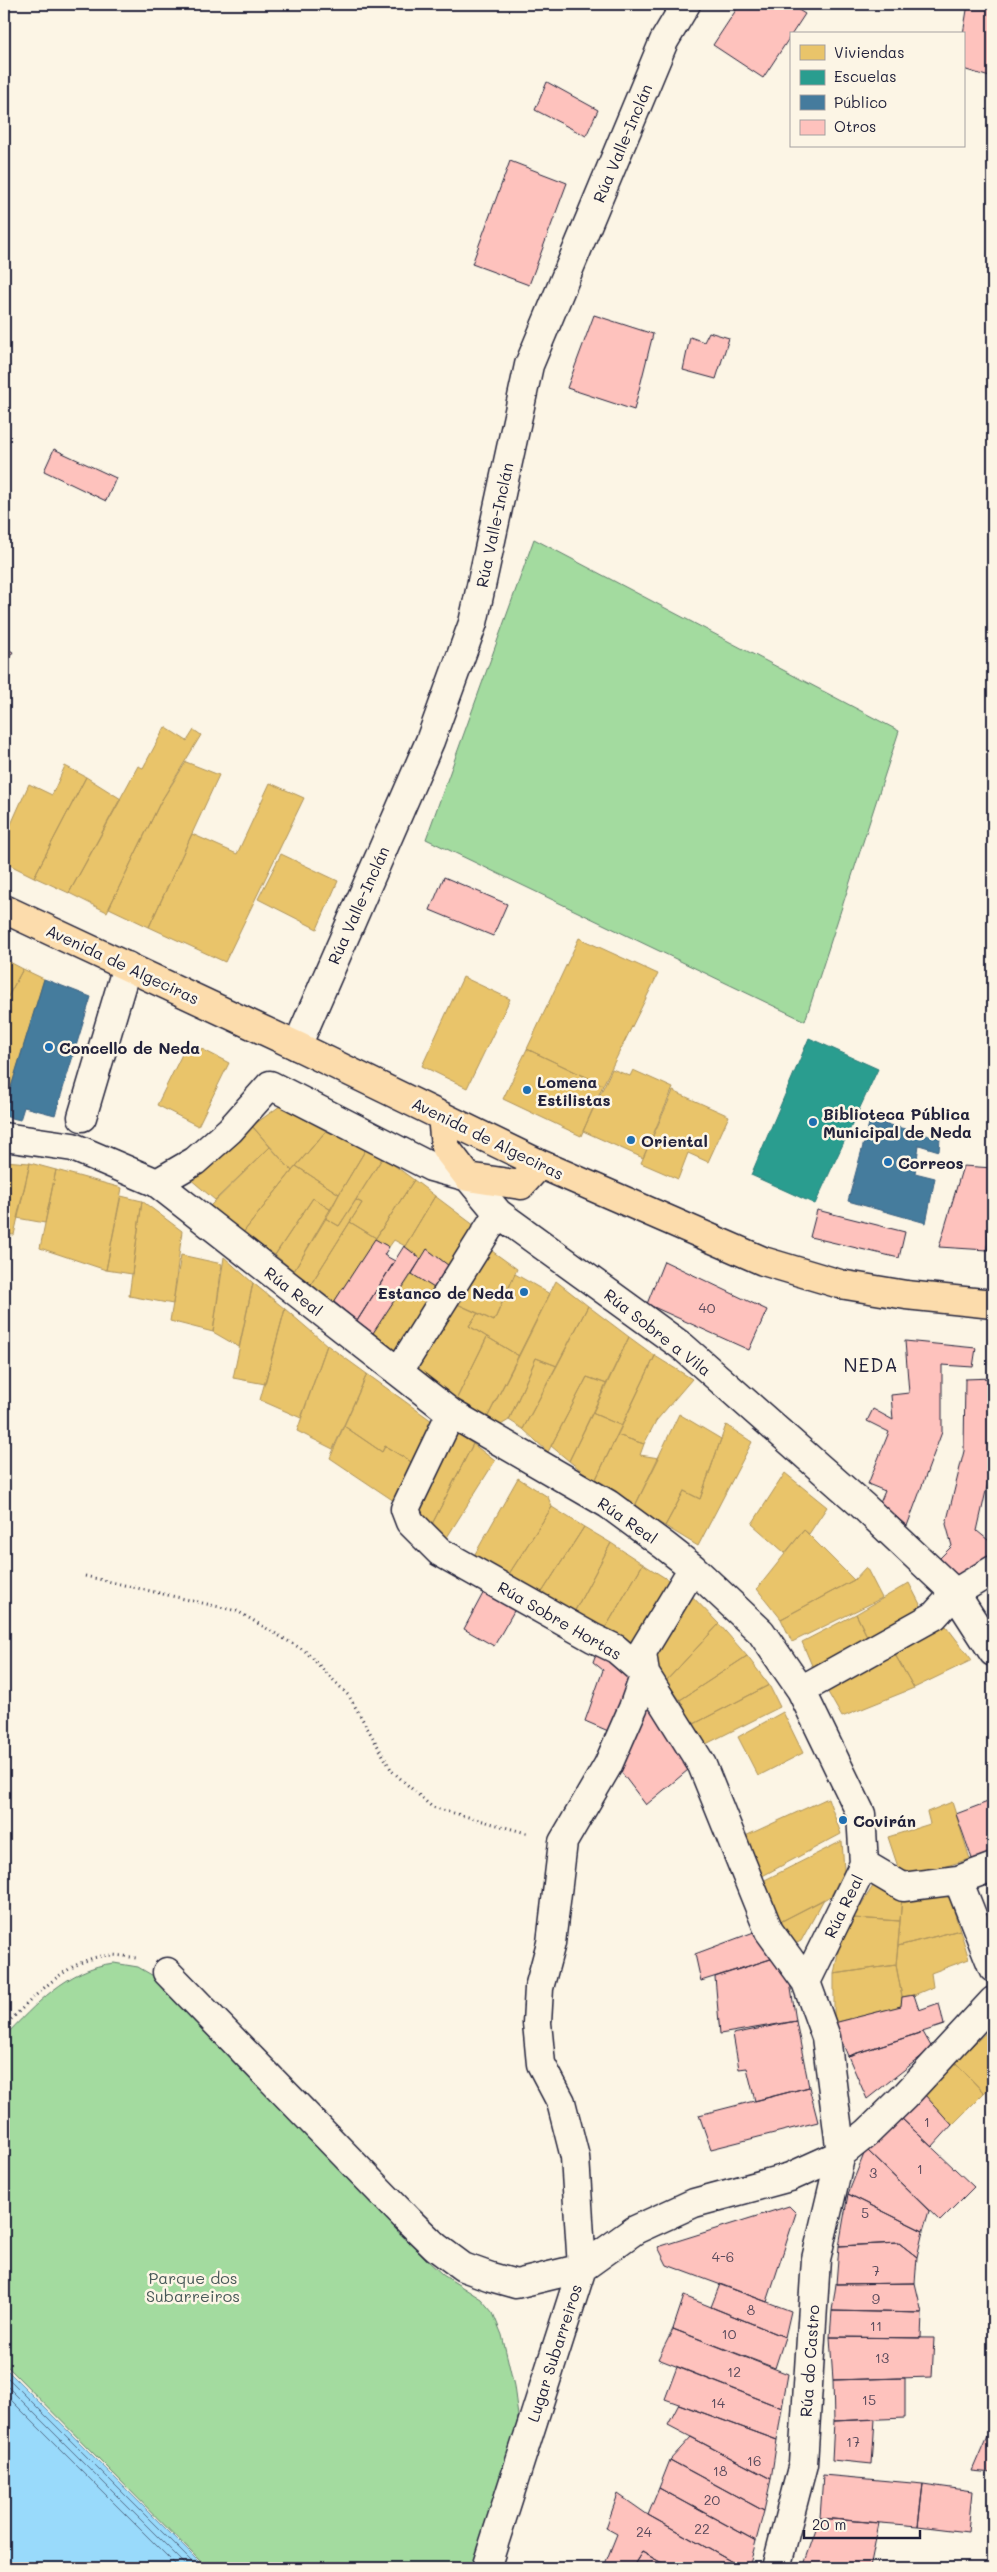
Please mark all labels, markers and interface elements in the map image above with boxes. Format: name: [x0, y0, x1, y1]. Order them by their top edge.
legend: [790, 32, 964, 148]
text: Viviendas: [834, 42, 905, 62]
text: Escuelas: [834, 66, 897, 86]
street label: Rúa Valle-Inclán: [587, 80, 657, 206]
text: Público: [834, 92, 887, 112]
text: Otros: [834, 116, 876, 136]
street label: Rúa Valle-Inclán: [471, 461, 517, 589]
street label: Rúa Valle-Inclán: [323, 843, 393, 967]
street label: Avenida de Algeciras: [43, 919, 203, 1009]
place label: Concello de Neda: [59, 1037, 200, 1058]
marker: Concello de Neda: [43, 1041, 55, 1053]
place label: Lomena Estilistas: [537, 1071, 611, 1110]
marker: Lomena Estilistas: [521, 1084, 533, 1096]
street label: Avenida de Algeciras: [409, 1092, 567, 1184]
place label: Biblioteca Pública Municipal de Neda: [823, 1103, 972, 1142]
marker: Biblioteca Pública Municipal de Neda: [807, 1116, 819, 1128]
place label: Oriental: [641, 1130, 708, 1151]
marker: Oriental: [625, 1134, 637, 1146]
place label: Correos: [898, 1152, 964, 1173]
marker: Correos: [882, 1156, 894, 1168]
street label: Rúa Real: [261, 1262, 327, 1320]
place label: Estanco de Neda: [377, 1282, 514, 1303]
street label: Rúa Sobre a Vila: [600, 1284, 716, 1380]
marker: Estanco de Neda: [518, 1286, 530, 1298]
house number: 40: [699, 1298, 716, 1317]
district label: NEDA: [843, 1352, 899, 1377]
street label: Rúa Real: [594, 1492, 662, 1548]
street label: Rúa Sobre Hortas: [494, 1576, 626, 1664]
place label: Covirán: [853, 1810, 916, 1831]
marker: Covirán: [837, 1814, 849, 1826]
street label: Rúa Real: [819, 1871, 867, 1941]
house number: 1: [924, 2112, 930, 2131]
house number: 1: [917, 2159, 923, 2178]
house number: 3: [869, 2163, 877, 2182]
house number: 5: [861, 2203, 869, 2222]
house number: 4-6: [712, 2247, 734, 2266]
house number: 7: [872, 2261, 880, 2280]
park label: Parque dos Subarreiros: [146, 2267, 240, 2306]
street label: Lugar Subarreiros: [522, 2281, 586, 2425]
house number: 9: [872, 2289, 880, 2308]
house number: 8: [747, 2300, 755, 2319]
street label: Rúa do Castro: [795, 2304, 823, 2418]
house number: 11: [870, 2316, 882, 2335]
house number: 10: [722, 2324, 737, 2343]
house number: 13: [875, 2348, 889, 2367]
house number: 12: [727, 2362, 741, 2381]
house number: 15: [862, 2390, 876, 2409]
house number: 14: [711, 2393, 726, 2412]
house number: 17: [846, 2432, 860, 2451]
house number: 16: [747, 2451, 761, 2470]
house number: 18: [713, 2461, 727, 2480]
house number: 20: [704, 2490, 721, 2509]
scale bar: [804, 2507, 921, 2539]
text: 20 m: [812, 2514, 846, 2534]
house number: 22: [694, 2519, 710, 2538]
house number: 24: [636, 2522, 653, 2541]

